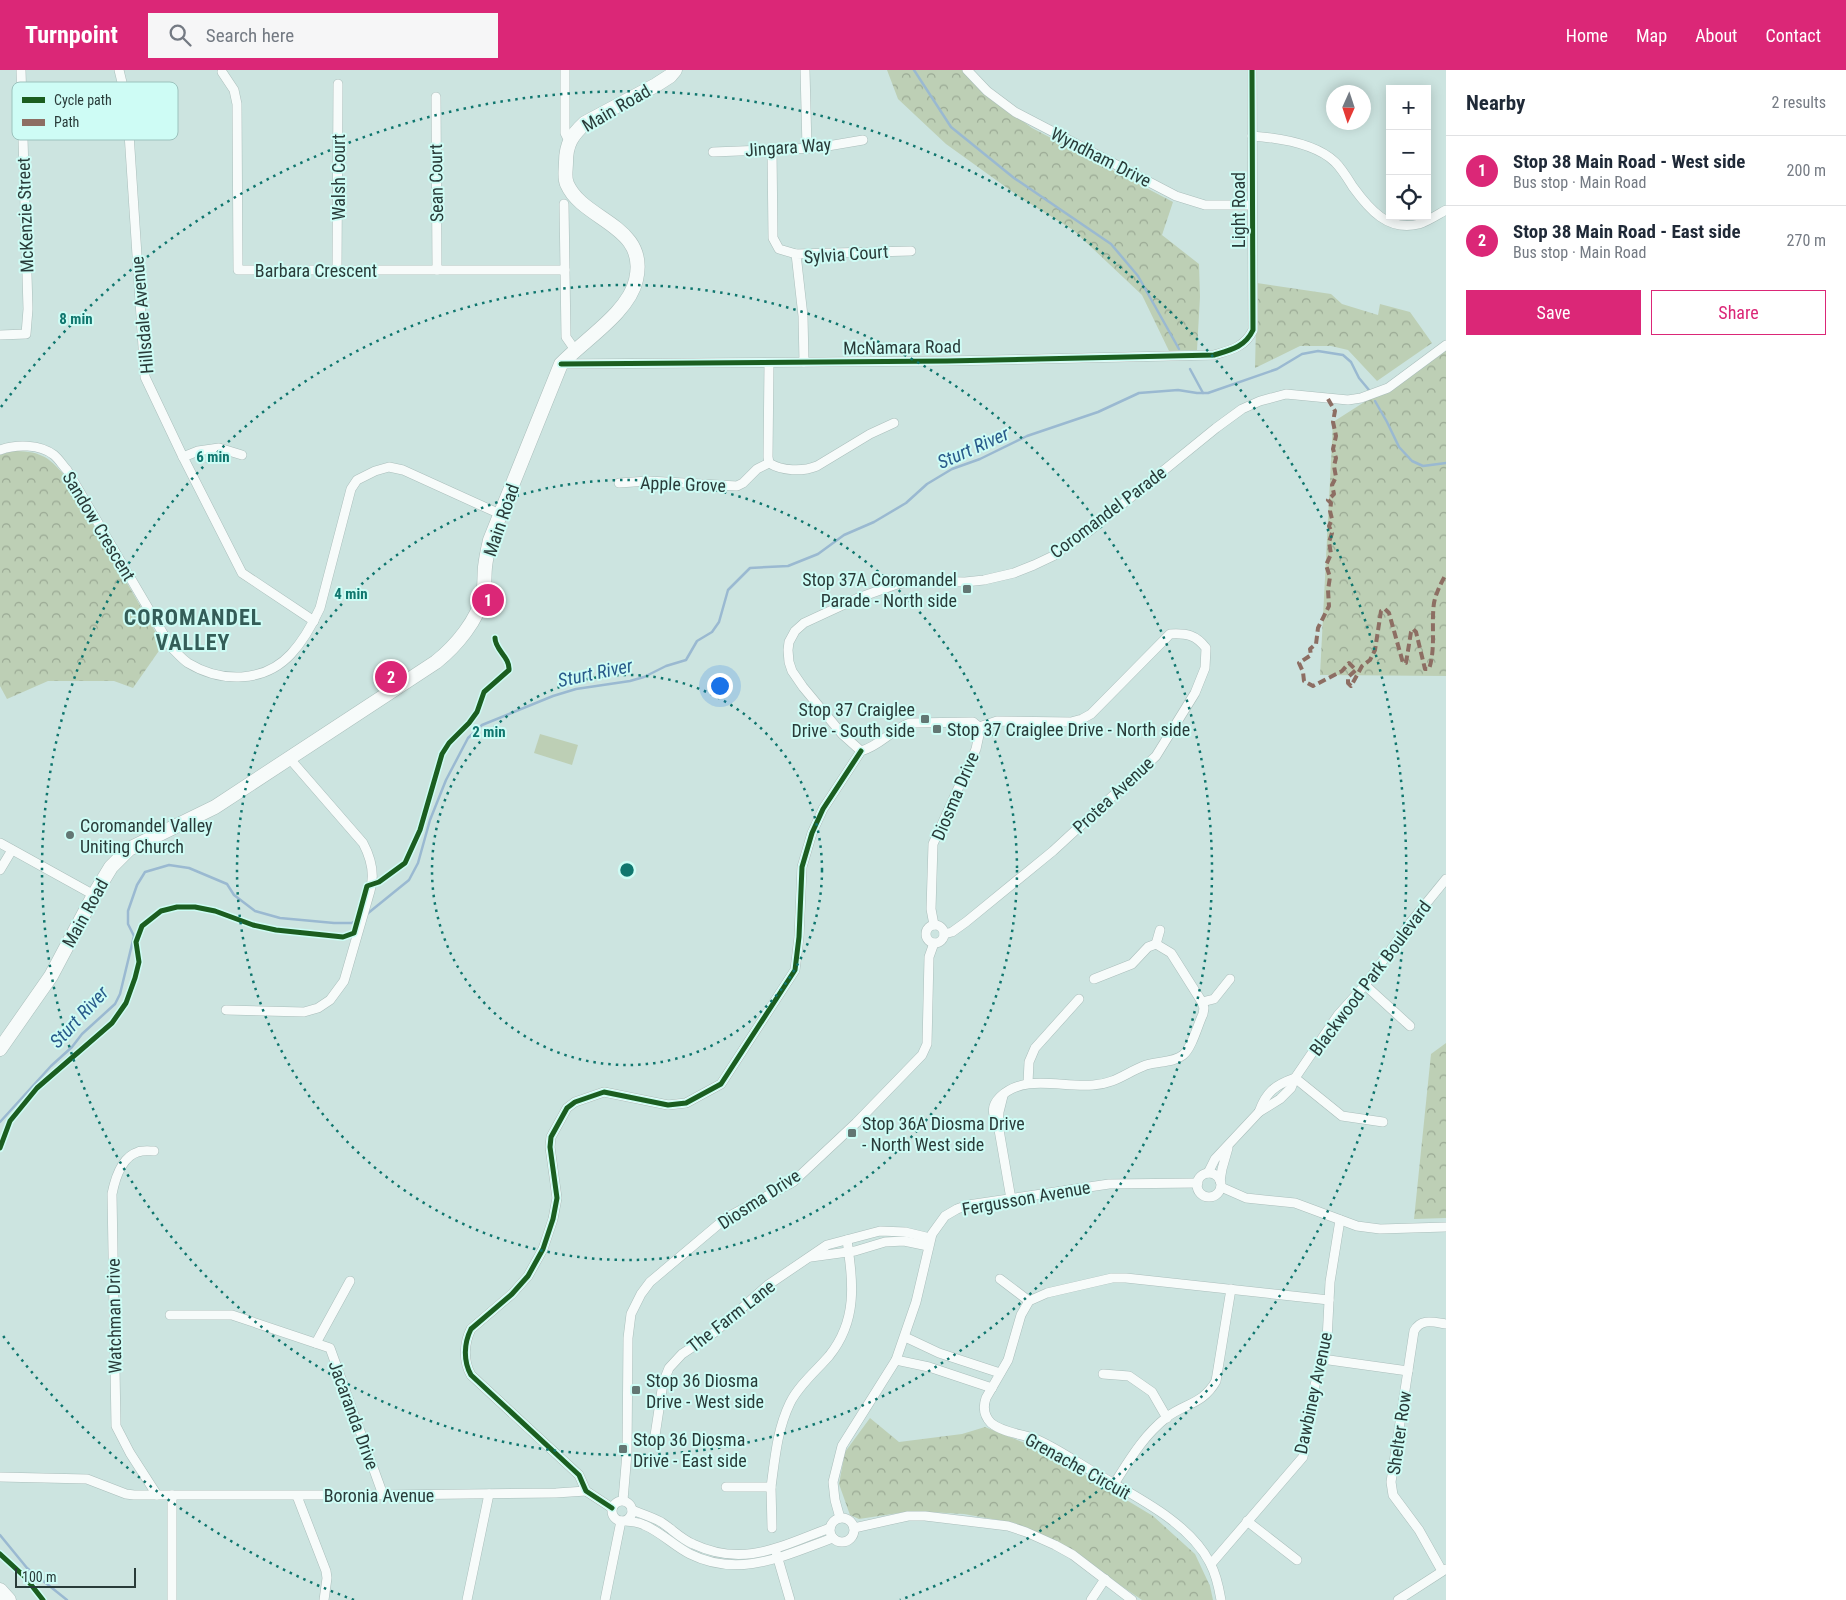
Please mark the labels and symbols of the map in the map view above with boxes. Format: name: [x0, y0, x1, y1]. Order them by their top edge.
street label: Main Road: [578, 80, 654, 136]
legend: [12, 82, 178, 140]
north arrow: [1326, 85, 1371, 130]
text: Cycle path: [54, 92, 112, 108]
text: Path: [54, 114, 79, 130]
street label: Wyndham Drive: [1047, 123, 1155, 191]
street label: Jingara Way: [744, 133, 832, 160]
street label: Walsh Court: [328, 134, 349, 220]
street label: Sean Court: [425, 144, 447, 222]
street label: McKenzie Street: [12, 157, 38, 273]
street label: Light Road: [1228, 172, 1249, 248]
street label: Sylvia Court: [803, 241, 889, 267]
street label: Hillsdale Avenue: [126, 255, 158, 375]
street label: Barbara Crescent: [255, 260, 377, 281]
text: 8 min: [59, 310, 93, 328]
street label: McNamara Road: [843, 335, 961, 359]
water label: Sturt River: [934, 422, 1013, 474]
text: 6 min: [196, 448, 230, 466]
street label: Coromandel Parade: [1046, 462, 1170, 562]
street label: Sandow Crescent: [58, 468, 140, 584]
street label: Apple Grove: [640, 472, 726, 496]
street label: Main Road: [479, 481, 523, 559]
place label: Stop 37A Coromandel Parade - North side: [802, 569, 957, 611]
pin: 1: [472, 581, 504, 619]
marker: Stop 37A Coromandel Parade - North side: [961, 583, 973, 595]
text: 4 min: [334, 585, 368, 603]
district label: COROMANDEL VALLEY: [124, 605, 262, 655]
water label: Sturt River: [556, 654, 635, 692]
pin: 2: [375, 658, 407, 696]
your location: [707, 673, 733, 699]
place label: Stop 37 Craiglee Drive - South side: [791, 699, 915, 741]
marker: Stop 37 Craiglee Drive - South side: [919, 713, 931, 725]
place label: Stop 37 Craiglee Drive - North side: [947, 719, 1190, 740]
text: 2 min: [472, 723, 506, 741]
marker: Stop 37 Craiglee Drive - North side: [931, 723, 943, 735]
street label: Diosma Drive: [927, 749, 983, 843]
street label: Protea Avenue: [1068, 752, 1158, 838]
place label: Coromandel Valley Uniting Church: [80, 815, 213, 857]
marker: Coromandel Valley Uniting Church: [64, 829, 76, 841]
centre of rings: [618, 861, 636, 879]
street label: Main Road: [58, 875, 112, 951]
street label: Blackwood Park Boulevard: [1305, 896, 1435, 1060]
water label: Sturt River: [45, 981, 114, 1053]
place label: Stop 36A Diosma Drive - North West side: [862, 1113, 1025, 1155]
marker: Stop 36A Diosma Drive - North West side: [846, 1127, 858, 1139]
street label: Diosma Drive: [714, 1165, 804, 1233]
street label: Fergusson Avenue: [960, 1176, 1092, 1220]
street label: Watchman Drive: [102, 1258, 126, 1374]
street label: The Farm Lane: [683, 1275, 779, 1357]
street label: Dawbiney Avenue: [1290, 1330, 1336, 1456]
street label: Jacaranda Drive: [325, 1358, 383, 1472]
place label: Stop 36 Diosma Drive - West side: [646, 1370, 764, 1412]
marker: Stop 36 Diosma Drive - West side: [630, 1384, 642, 1396]
street label: Shelter Row: [1383, 1390, 1415, 1476]
street label: Grenache Circuit: [1022, 1428, 1134, 1504]
place label: Stop 36 Diosma Drive - East side: [633, 1429, 747, 1471]
marker: Stop 36 Diosma Drive - East side: [617, 1443, 629, 1455]
street label: Boronia Avenue: [324, 1485, 434, 1506]
scale bar: [15, 1565, 136, 1588]

